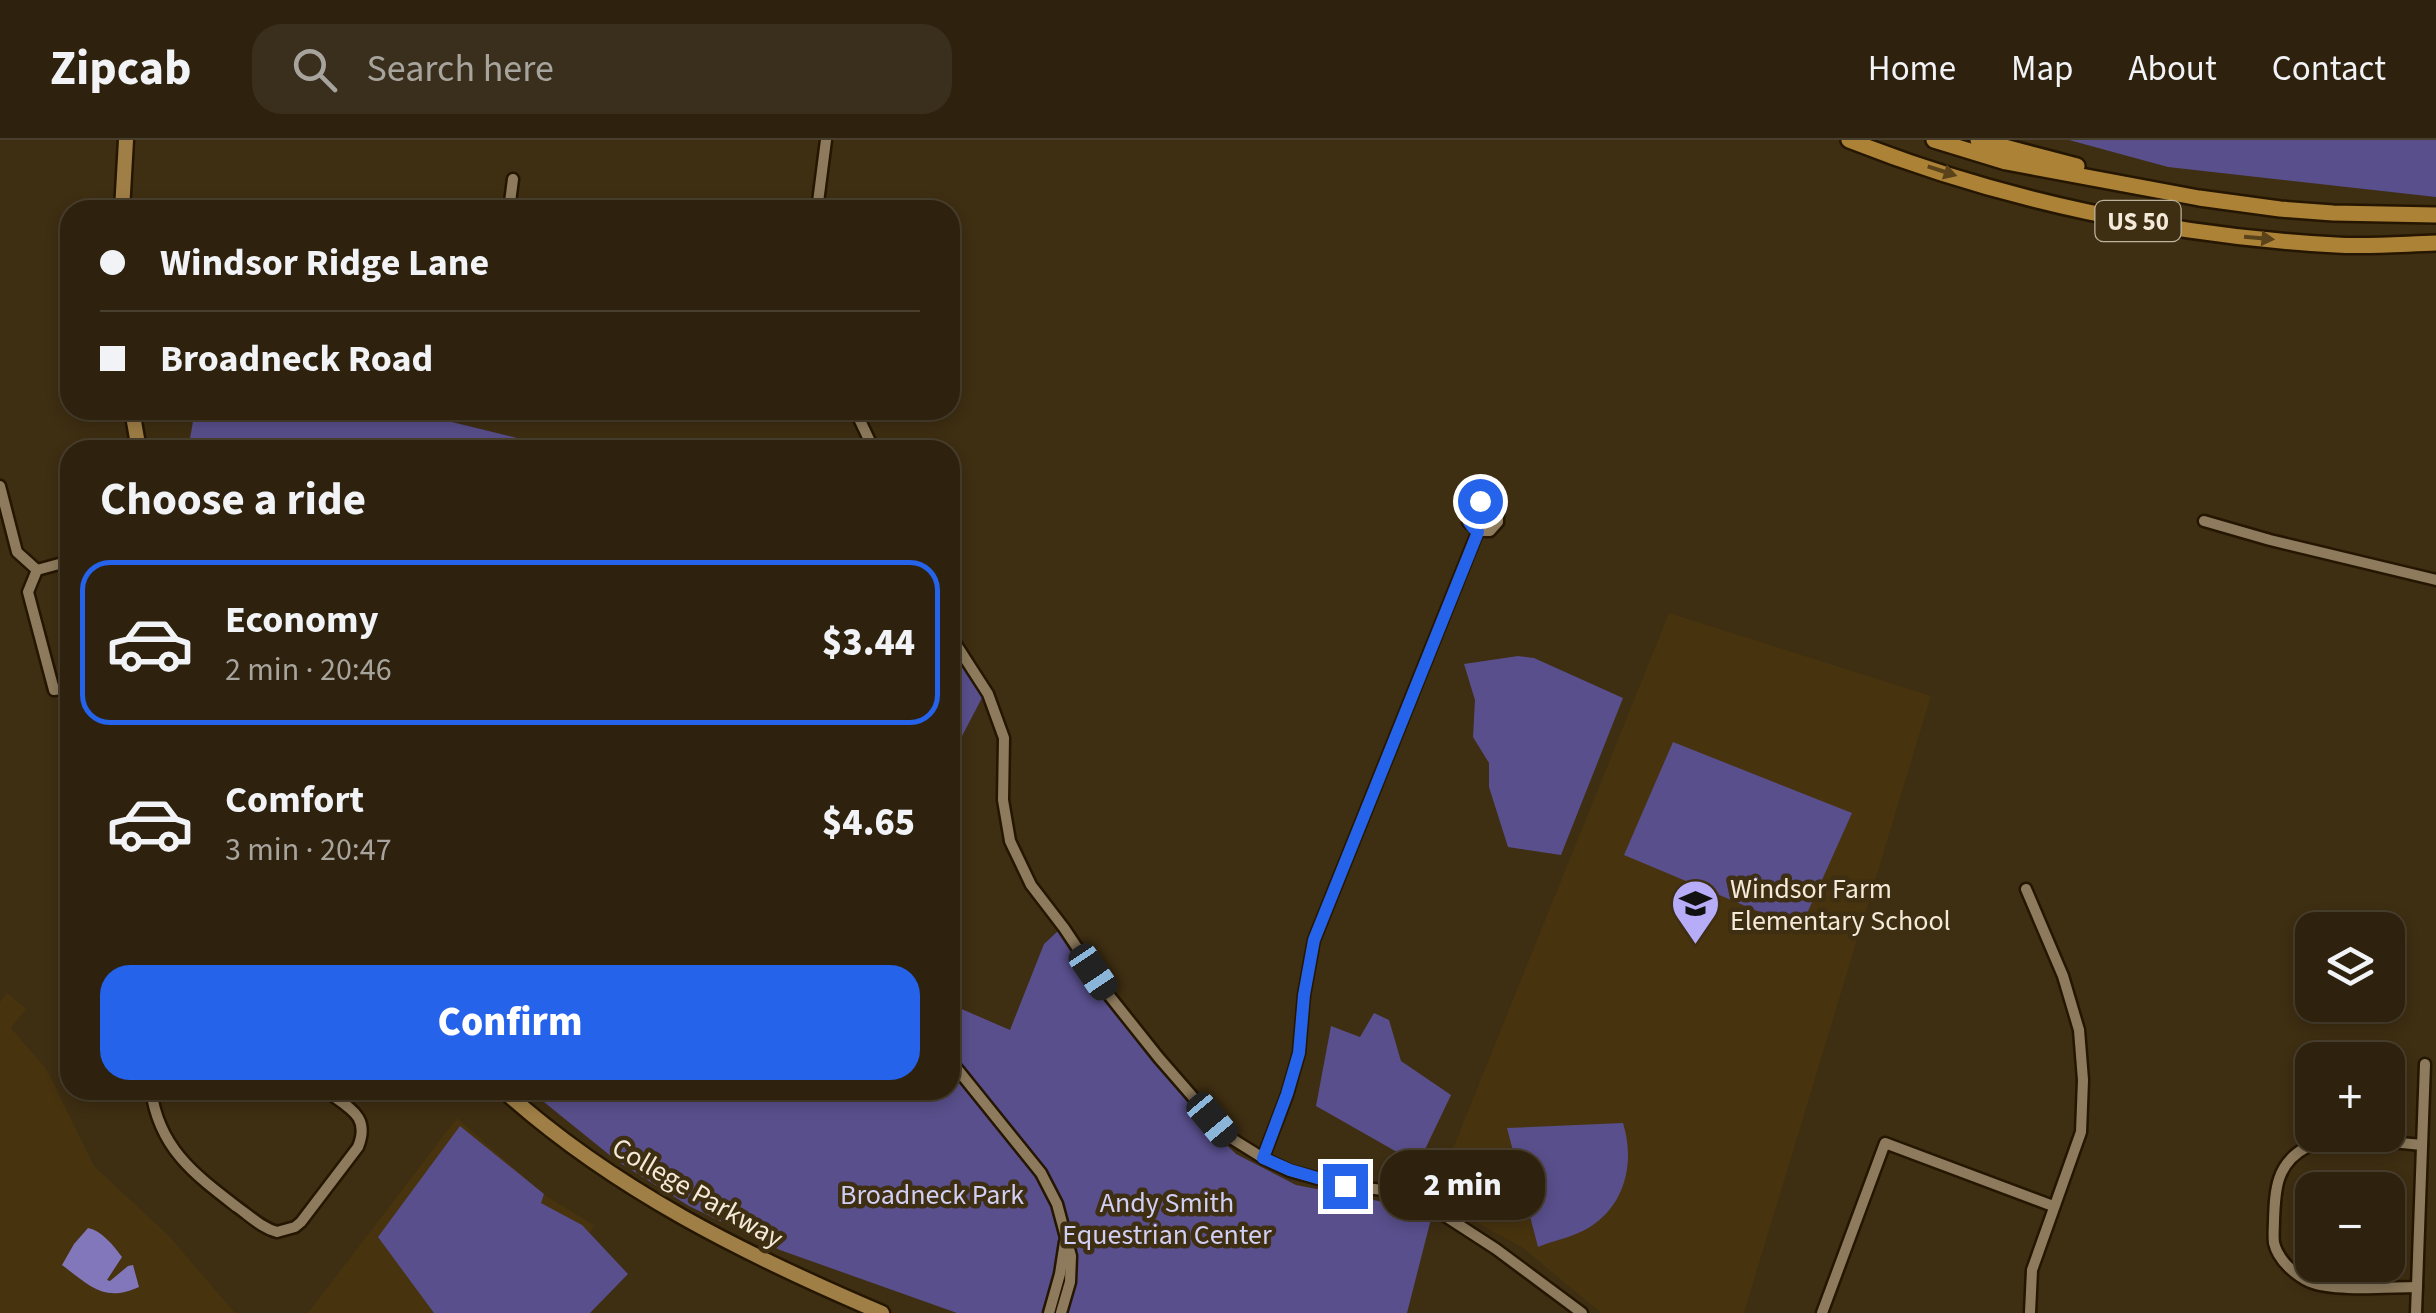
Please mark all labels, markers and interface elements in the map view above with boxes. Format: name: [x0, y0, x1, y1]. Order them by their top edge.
search box: [252, 24, 952, 114]
text: Zipcab: [50, 35, 192, 103]
icon: search: [287, 42, 342, 97]
text: Search here: [367, 42, 554, 96]
text: Home: [1868, 44, 1956, 94]
text: Map: [2011, 44, 2074, 94]
text: About: [2129, 44, 2217, 94]
text: Contact: [2272, 44, 2386, 94]
one-way arrow: [1927, 165, 1957, 180]
road number: US 50: [2096, 201, 2180, 241]
one-way arrow: [2243, 230, 2275, 246]
text: Windsor Ridge Lane: [160, 236, 489, 290]
text: Broadneck Road: [160, 332, 433, 386]
text: Choose a ride: [100, 468, 366, 532]
route start: [1458, 479, 1503, 524]
text: Economy: [225, 593, 378, 647]
icon: car: [105, 598, 195, 688]
text: $3.44: [822, 616, 915, 670]
text: 2 min · 20:46: [225, 647, 392, 693]
text: Comfort: [225, 773, 364, 827]
icon: car: [105, 778, 195, 868]
text: $4.65: [822, 796, 915, 850]
text: 3 min · 20:47: [225, 827, 392, 873]
place label: Windsor Farm Elementary School: [1730, 869, 1951, 941]
school or university icon: Windsor Farm Elementary School: [1669, 878, 1721, 946]
map controls: [2295, 912, 2405, 1282]
button: layers: [2295, 912, 2405, 1022]
car: [1064, 939, 1122, 1005]
button: Confirm: [100, 965, 920, 1080]
button: +: [2295, 1042, 2405, 1152]
car: [1181, 1087, 1243, 1153]
street label: College Parkway: [605, 1128, 790, 1258]
callout: 2 min: [1380, 1151, 1545, 1221]
text: 2 min: [1423, 1162, 1502, 1208]
route end: [1323, 1164, 1368, 1209]
button: −: [2295, 1172, 2405, 1282]
park label: Broadneck Park: [840, 1175, 1024, 1215]
park label: Andy Smith Equestrian Center: [1062, 1183, 1272, 1255]

